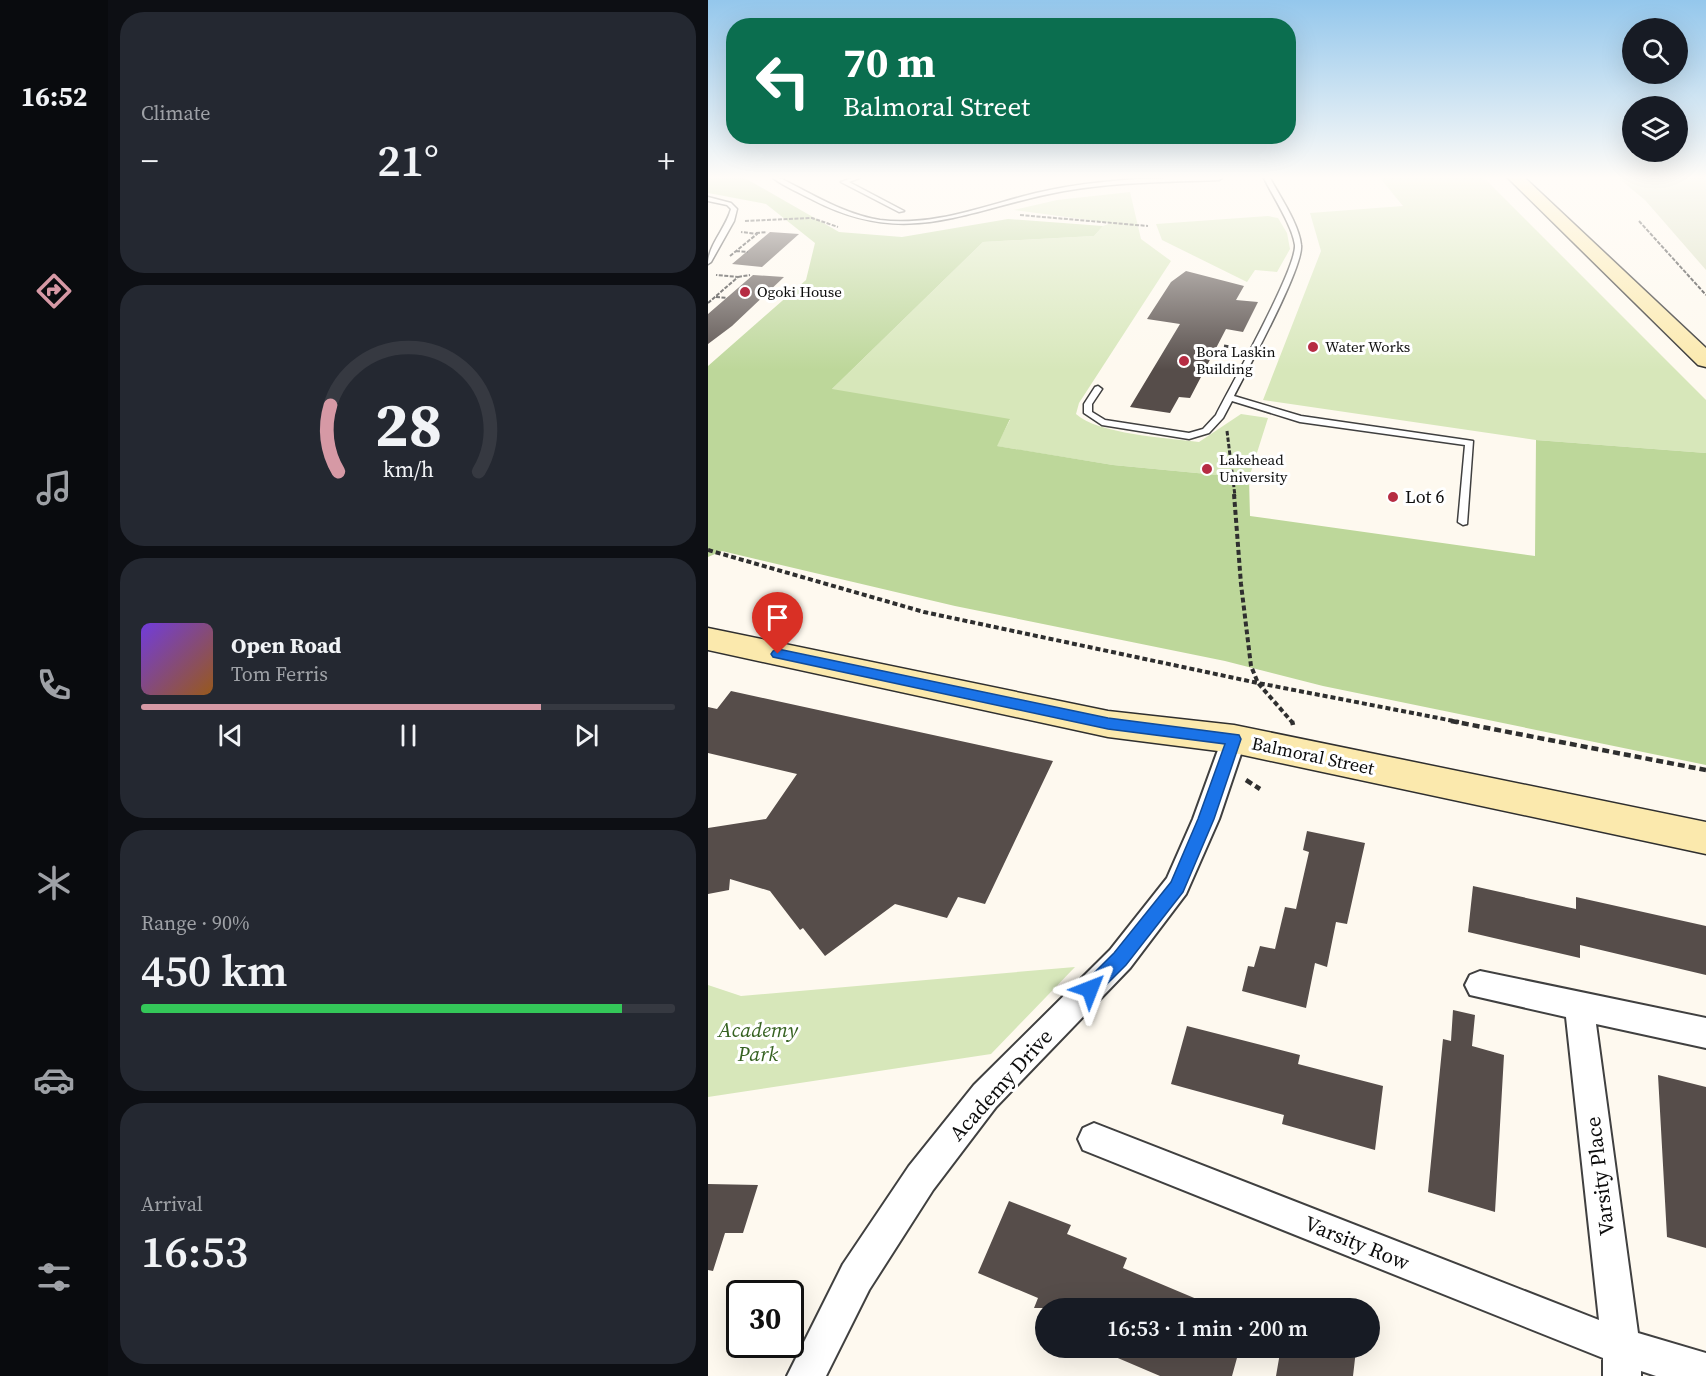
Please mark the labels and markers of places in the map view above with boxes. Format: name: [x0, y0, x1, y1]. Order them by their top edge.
place label: Ogoki House: [757, 281, 842, 302]
marker: Ogoki House: [738, 285, 752, 299]
place label: Water Works: [1325, 336, 1410, 357]
marker: Water Works: [1306, 340, 1320, 354]
place label: Bora Laskin Building: [1196, 341, 1276, 379]
marker: Bora Laskin Building: [1177, 354, 1191, 368]
place label: Lakehead University: [1219, 449, 1288, 487]
marker: Lakehead University: [1200, 462, 1214, 476]
place label: Lot 6: [1405, 484, 1444, 509]
marker: Lot 6: [1386, 490, 1400, 504]
pin: [752, 592, 803, 654]

